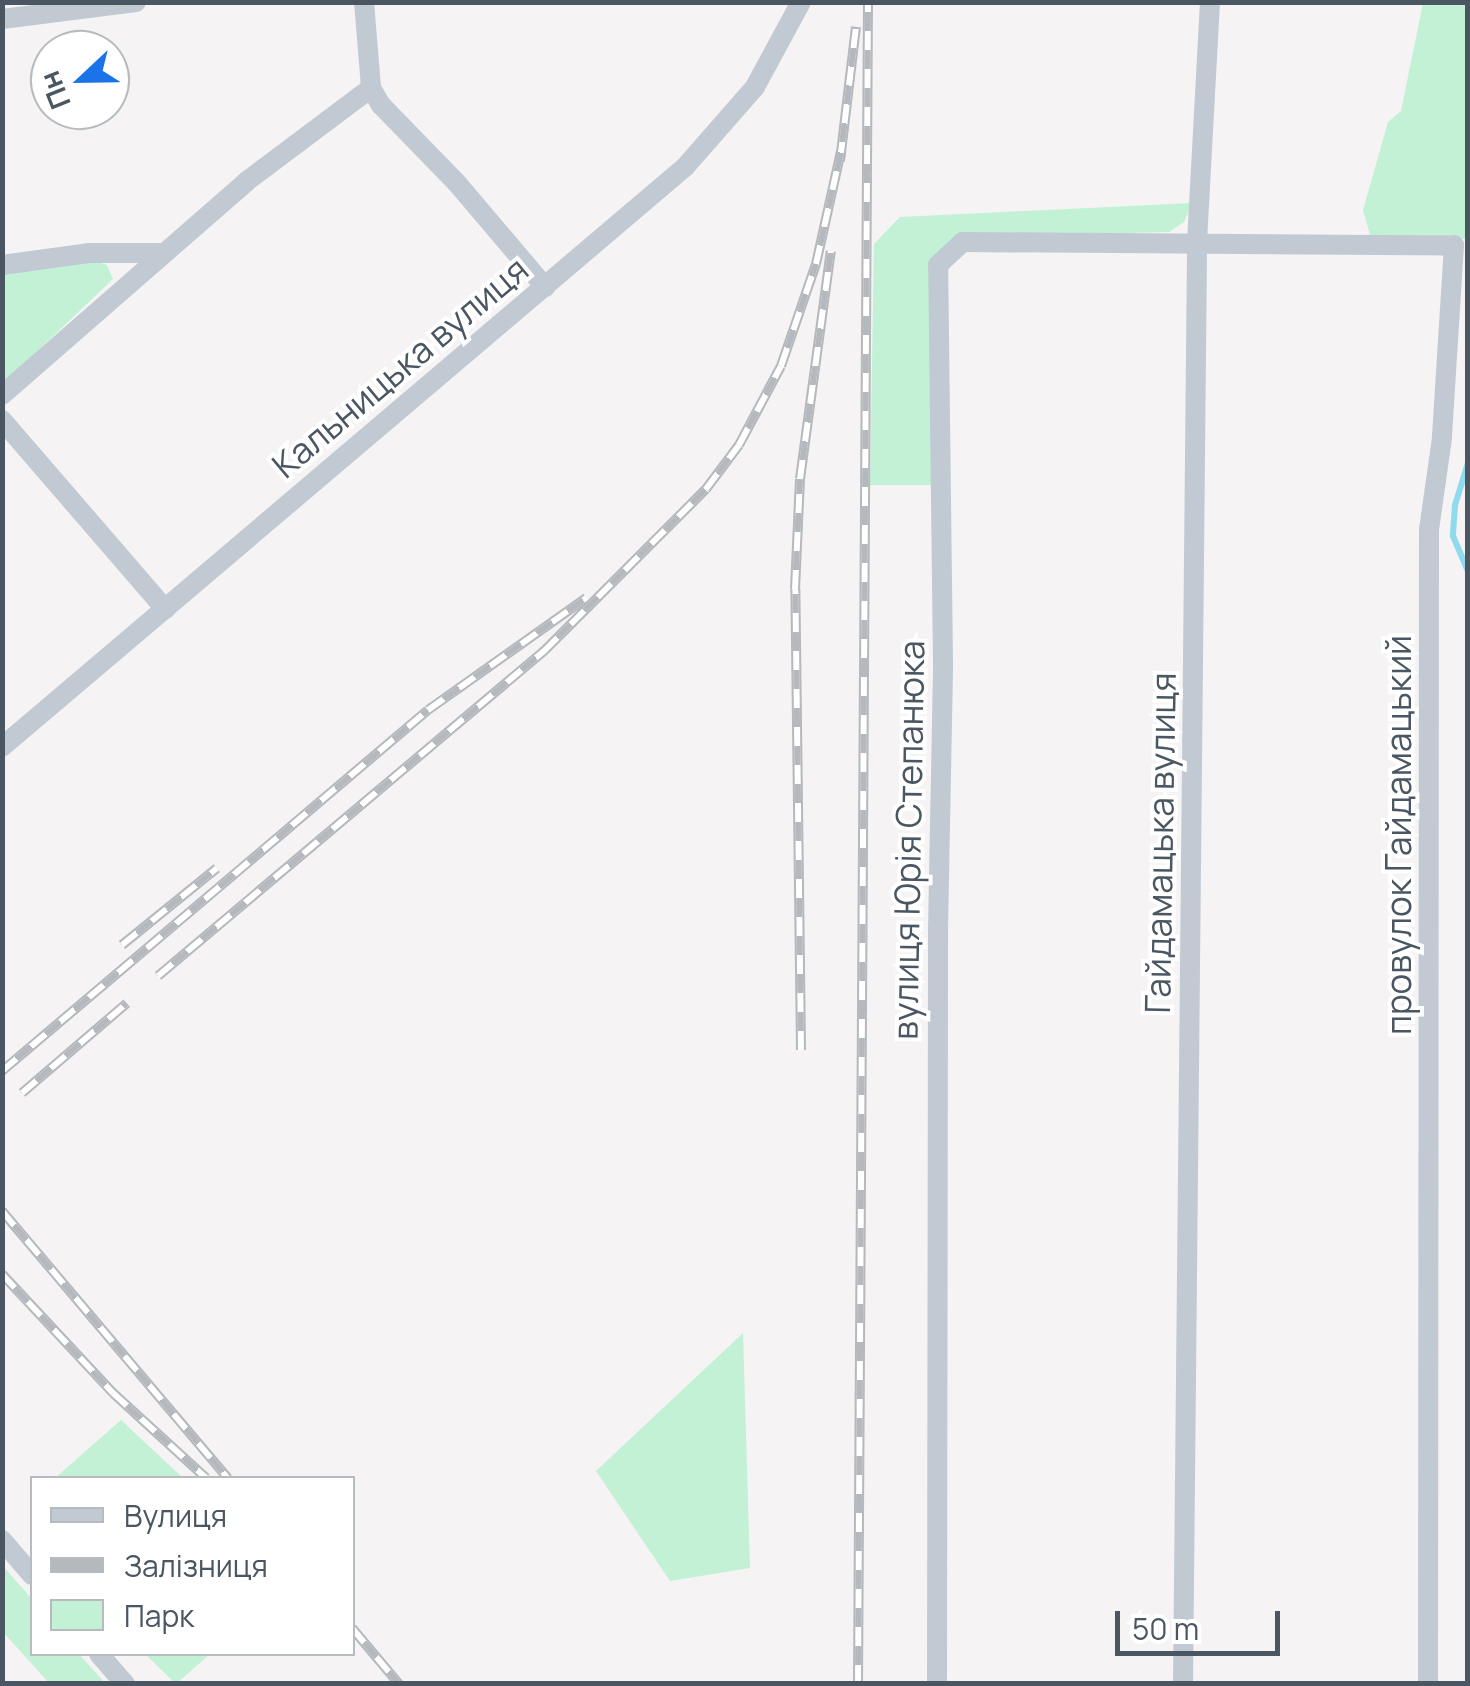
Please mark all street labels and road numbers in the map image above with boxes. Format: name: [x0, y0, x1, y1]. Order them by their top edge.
street label: Кальницька вулиця: [264, 248, 536, 486]
street label: провулок Гайдамацький: [1377, 635, 1419, 1035]
street label: вулиця Юрія Степанюка: [884, 640, 932, 1040]
street label: Гайдамацька вулиця: [1136, 672, 1184, 1014]

